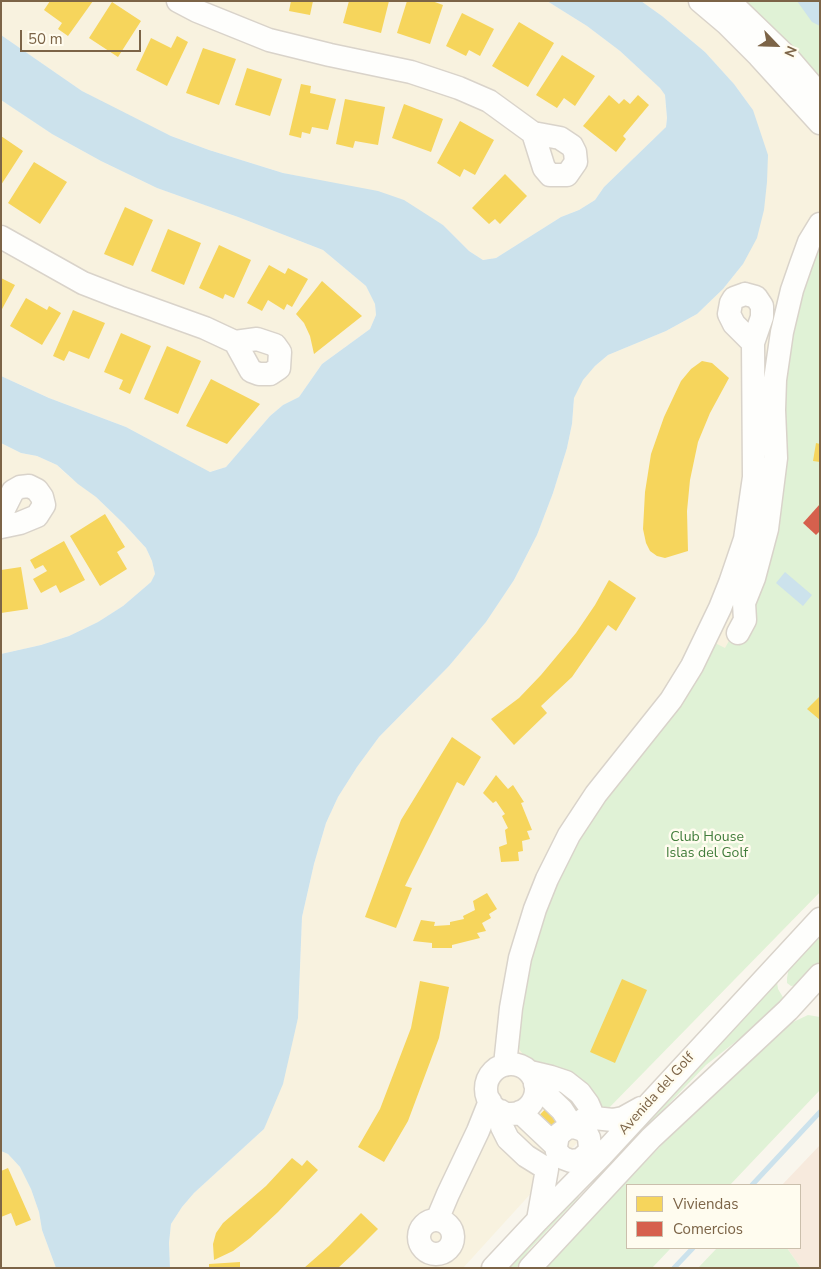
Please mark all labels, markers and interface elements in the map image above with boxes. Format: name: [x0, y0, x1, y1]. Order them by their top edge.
scale bar: [22, 20, 144, 52]
north arrow: [751, 20, 801, 70]
text: 50 m: [28, 29, 63, 49]
text: N: [779, 43, 801, 60]
park label: Club House Islas del Golf: [666, 830, 748, 862]
street label: Avenida del Golf: [616, 1049, 698, 1139]
legend: [626, 1184, 801, 1249]
text: Viviendas: [673, 1194, 738, 1214]
text: Comercios: [673, 1219, 743, 1239]

